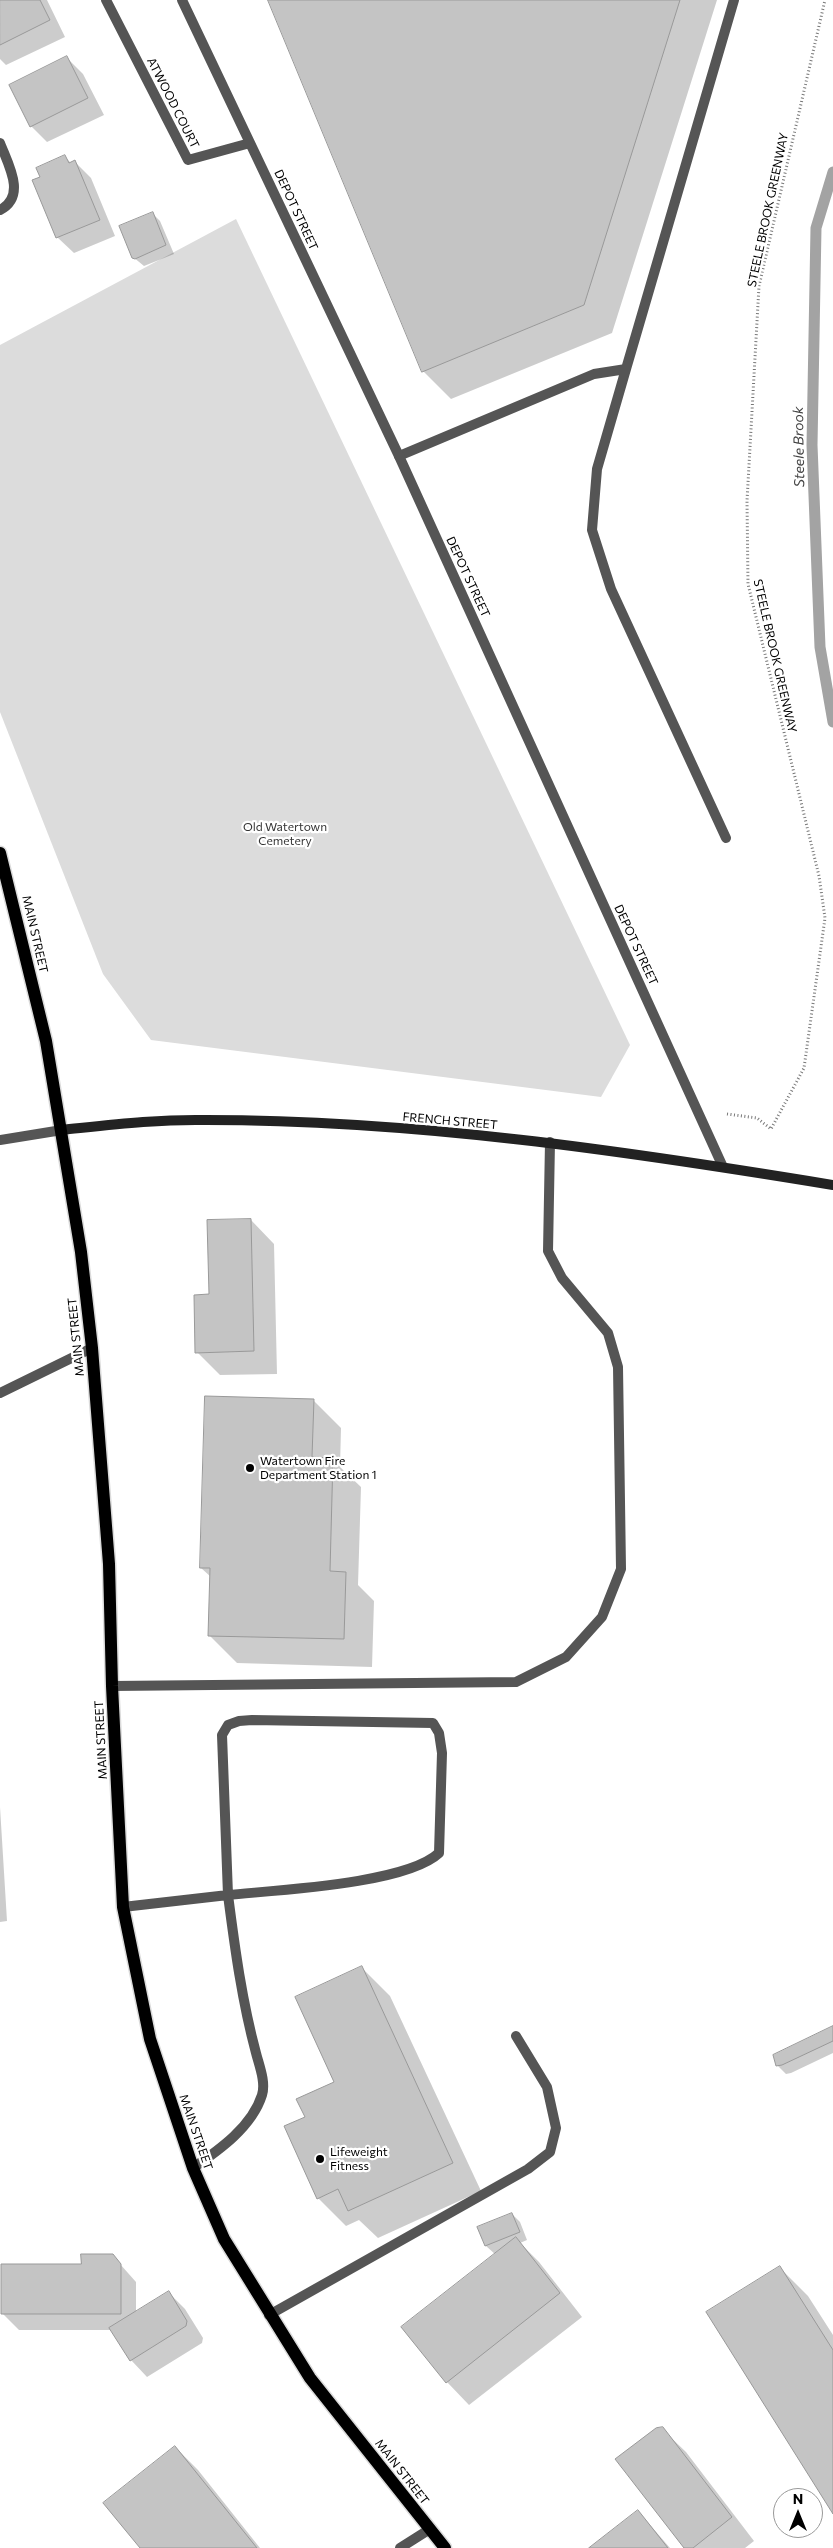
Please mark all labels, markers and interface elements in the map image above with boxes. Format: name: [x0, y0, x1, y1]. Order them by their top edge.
street label: ATWOOD COURT: [144, 55, 202, 151]
street label: STEELE BROOK GREENWAY: [745, 132, 791, 288]
street label: DEPOT STREET: [271, 167, 321, 253]
water label: Steele Brook: [790, 406, 808, 488]
street label: DEPOT STREET: [443, 534, 493, 620]
street label: STEELE BROOK GREENWAY: [750, 578, 800, 734]
park label: Old Watertown Cemetery: [243, 820, 327, 848]
street label: MAIN STREET: [19, 894, 51, 974]
street label: DEPOT STREET: [611, 902, 661, 988]
street label: FRENCH STREET: [402, 1110, 498, 1132]
street label: MAIN STREET: [65, 1297, 87, 1377]
place label: Watertown Fire Department Station 1: [260, 1454, 377, 1482]
marker: Watertown Fire Department Station 1: [244, 1462, 256, 1474]
street label: MAIN STREET: [92, 1700, 110, 1780]
street label: MAIN STREET: [176, 2092, 216, 2172]
place label: Lifeweight Fitness: [330, 2145, 388, 2173]
marker: Lifeweight Fitness: [314, 2153, 326, 2165]
street label: MAIN STREET: [372, 2436, 432, 2508]
north arrow: [773, 2488, 823, 2538]
text: N: [793, 2490, 803, 2507]

